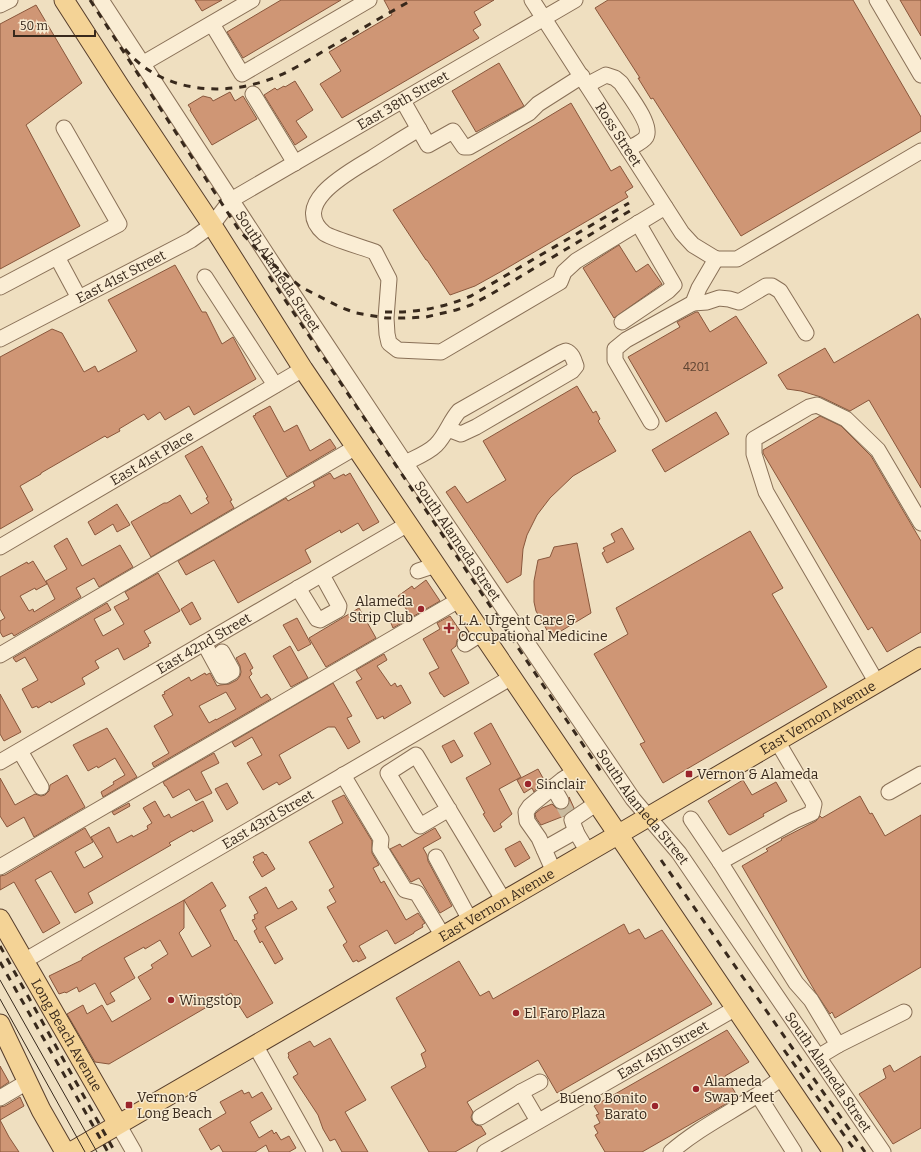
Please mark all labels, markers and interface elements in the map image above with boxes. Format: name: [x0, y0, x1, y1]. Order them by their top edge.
scale bar: [14, 12, 95, 38]
text: 50 m: [20, 19, 49, 33]
street label: East 38th Street: [354, 67, 452, 133]
street label: Ross Street: [592, 99, 645, 170]
street label: South Alameda Street: [232, 207, 324, 335]
street label: East 41st Street: [73, 246, 168, 307]
house number: 4201: [683, 360, 709, 374]
street label: East 41st Place: [107, 427, 196, 489]
street label: South Alameda Street: [411, 477, 505, 604]
place label: Alameda Strip Club: [349, 593, 413, 626]
marker: Alameda Strip Club: [416, 604, 426, 614]
street label: East 42nd Street: [154, 609, 254, 677]
place label: L.A. Urgent Care & Occupational Medicine: [458, 612, 608, 645]
marker: L.A. Urgent Care & Occupational Medicine: [443, 622, 455, 634]
street label: East Vernon Avenue: [757, 677, 879, 758]
street label: South Alameda Street: [593, 745, 693, 868]
place label: Vernon & Alameda: [697, 766, 819, 783]
marker: Vernon & Alameda: [684, 769, 694, 779]
place label: Sinclair: [536, 776, 586, 793]
marker: Sinclair: [523, 779, 533, 789]
street label: East 43rd Street: [219, 786, 317, 852]
street label: East Vernon Avenue: [436, 865, 557, 945]
street label: Long Beach Avenue: [28, 976, 106, 1094]
place label: Wingstop: [179, 992, 241, 1009]
marker: Wingstop: [166, 995, 176, 1005]
place label: El Faro Plaza: [524, 1005, 606, 1022]
marker: El Faro Plaza: [511, 1008, 521, 1018]
street label: South Alameda Street: [781, 1009, 875, 1135]
street label: East 45th Street: [614, 1017, 711, 1083]
place label: Alameda Swap Meet: [704, 1073, 774, 1106]
marker: Alameda Swap Meet: [691, 1084, 701, 1094]
place label: Vernon & Long Beach: [137, 1089, 212, 1122]
place label: Bueno Bonito Barato: [559, 1090, 647, 1123]
marker: Vernon & Long Beach: [124, 1100, 134, 1110]
marker: Bueno Bonito Barato: [650, 1101, 660, 1111]

